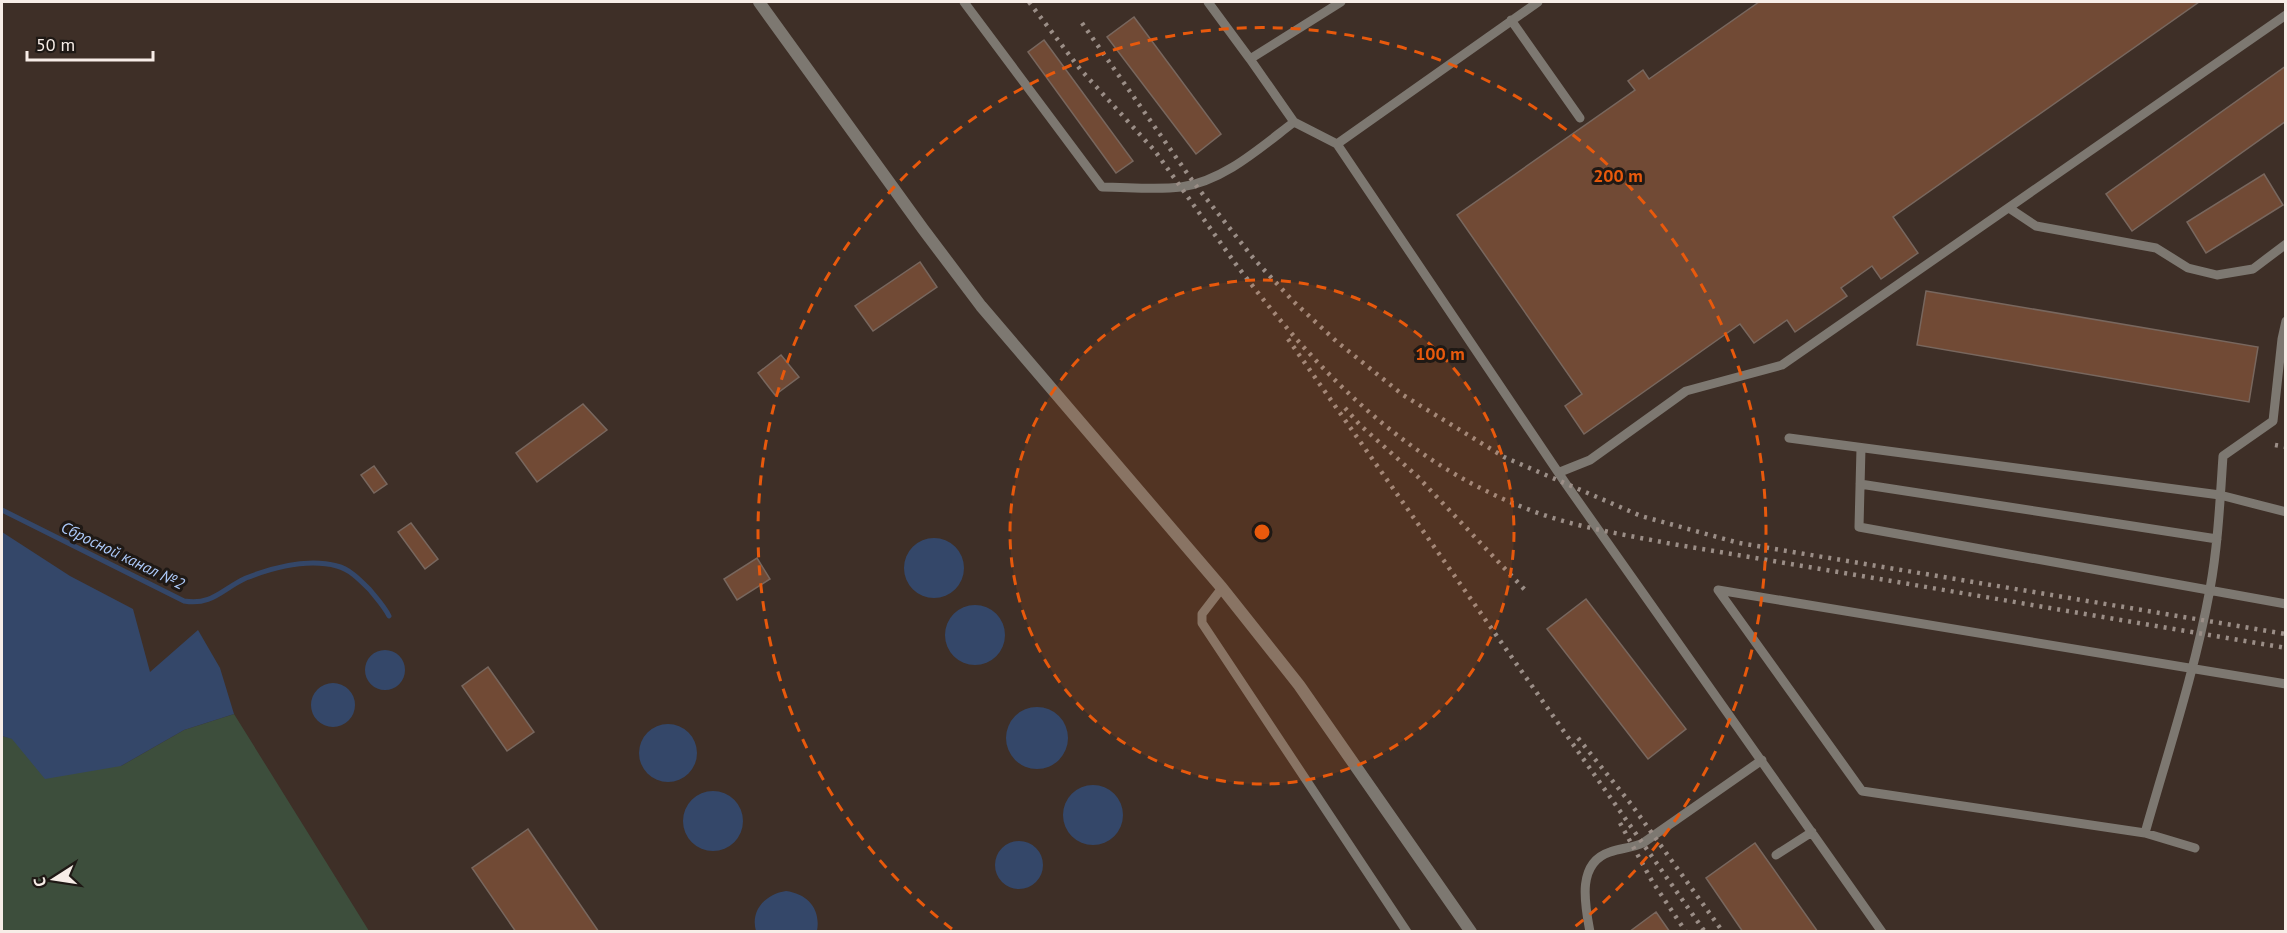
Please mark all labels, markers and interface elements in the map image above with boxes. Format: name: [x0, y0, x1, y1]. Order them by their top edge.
scale bar: [27, 24, 153, 62]
text: 50 m: [36, 33, 75, 56]
text: 200 m: [1593, 164, 1643, 187]
text: 100 m: [1415, 342, 1465, 365]
water label: Сбросной канал №2: [58, 516, 189, 594]
centre of rings: [1252, 522, 1272, 542]
north arrow: [24, 849, 84, 909]
text: С: [29, 876, 50, 889]

